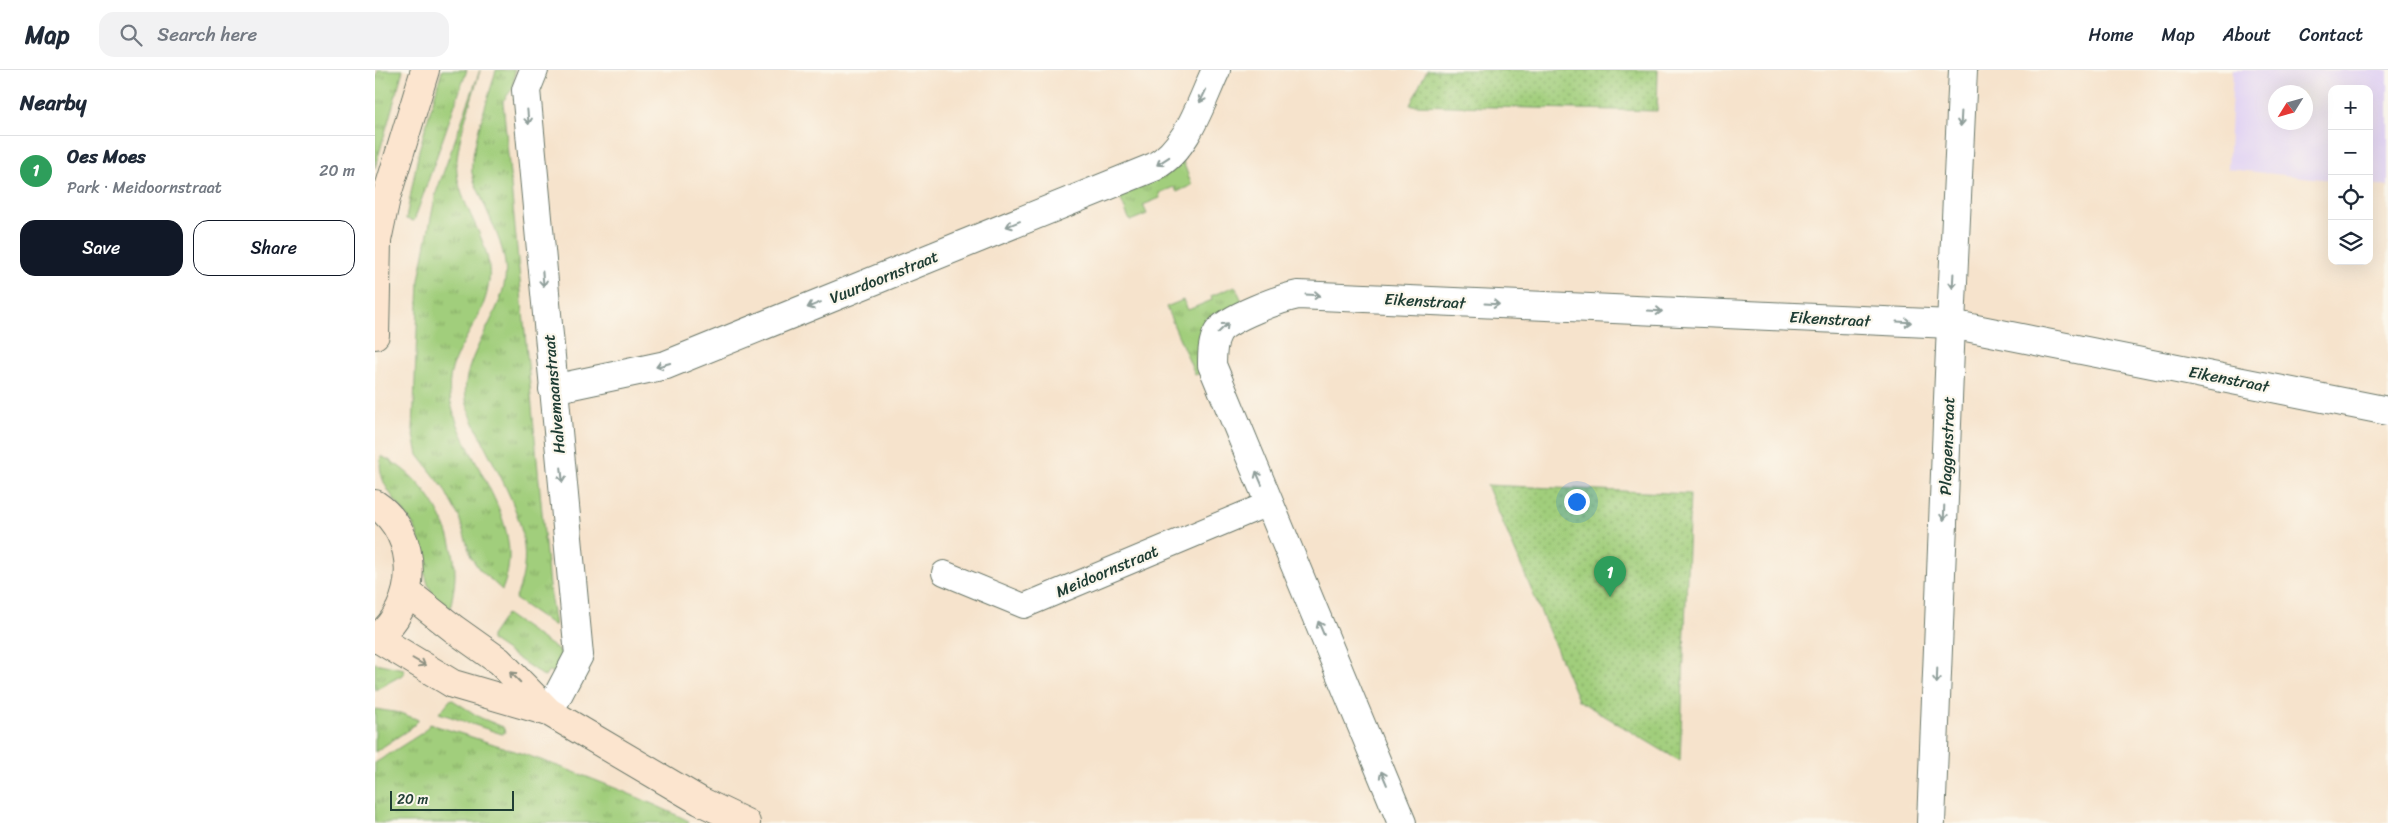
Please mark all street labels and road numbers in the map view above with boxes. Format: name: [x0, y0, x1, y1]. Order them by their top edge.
street label: Vuurdoornstraat: [825, 242, 943, 312]
street label: Eikenstraat: [1384, 284, 1467, 318]
street label: Eikenstraat: [1789, 302, 1872, 336]
street label: Halvemaanstraat: [534, 333, 574, 455]
street label: Eikenstraat: [2186, 357, 2272, 401]
street label: Plaggenstraat: [1931, 396, 1963, 496]
street label: Meidoornstraat: [1051, 536, 1163, 606]

